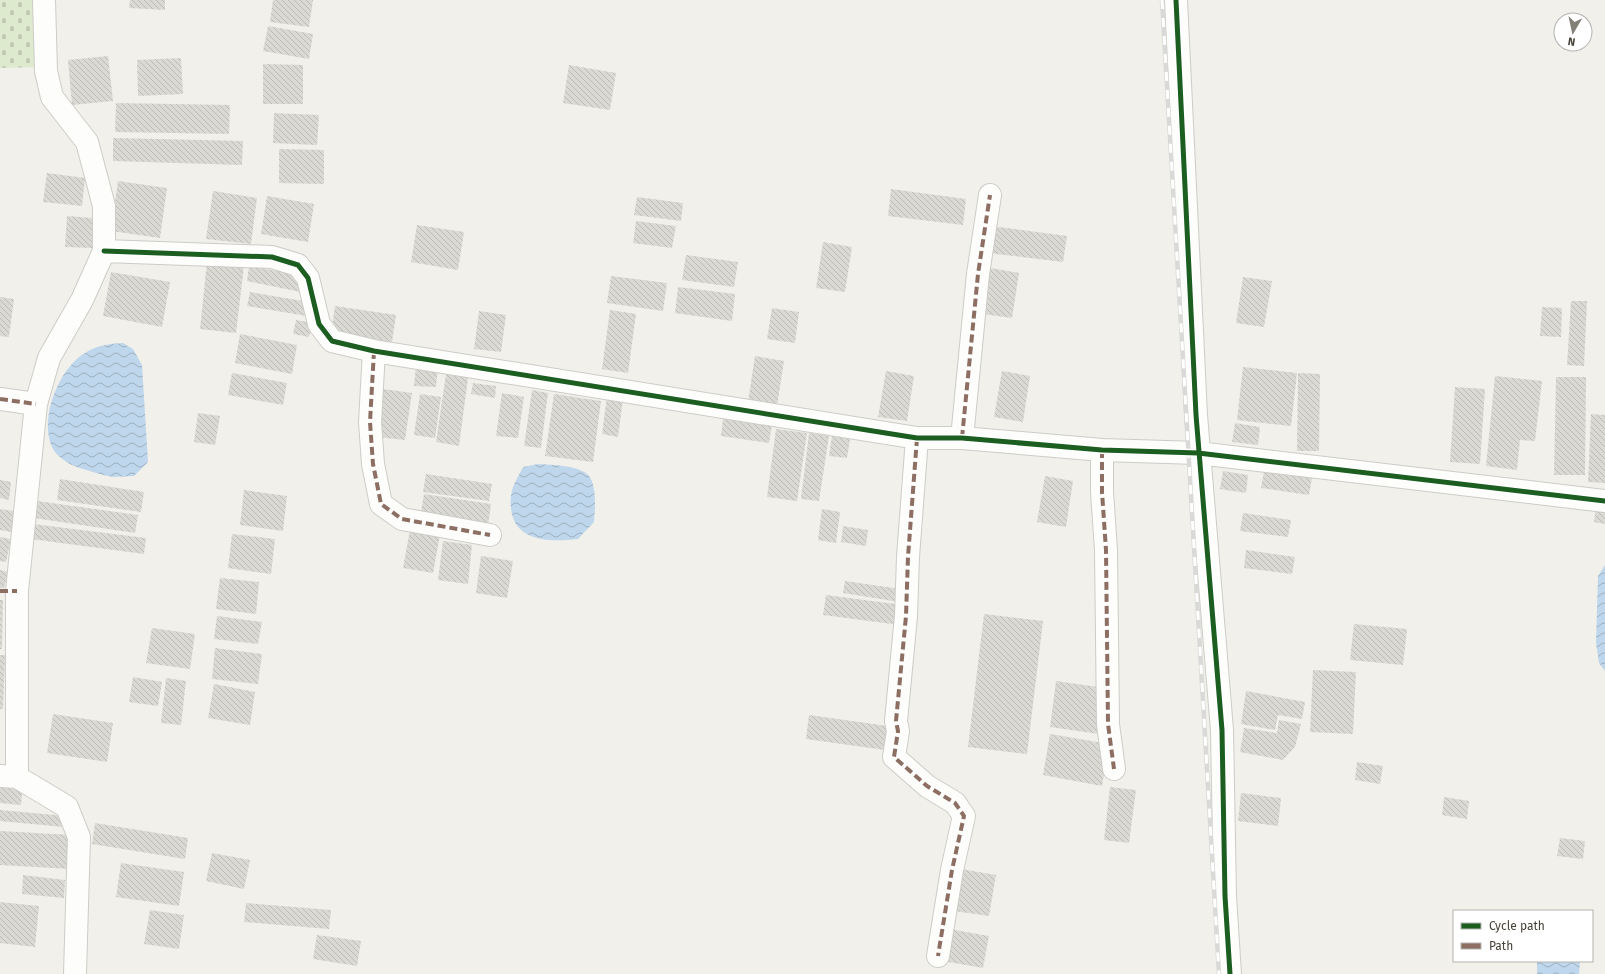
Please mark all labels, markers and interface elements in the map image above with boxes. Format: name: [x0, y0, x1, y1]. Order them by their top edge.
north arrow: [1553, 12, 1593, 52]
text: N: [1567, 34, 1576, 48]
legend: [1453, 910, 1593, 962]
text: Cycle path: [1489, 919, 1545, 933]
text: Path: [1489, 939, 1513, 953]

